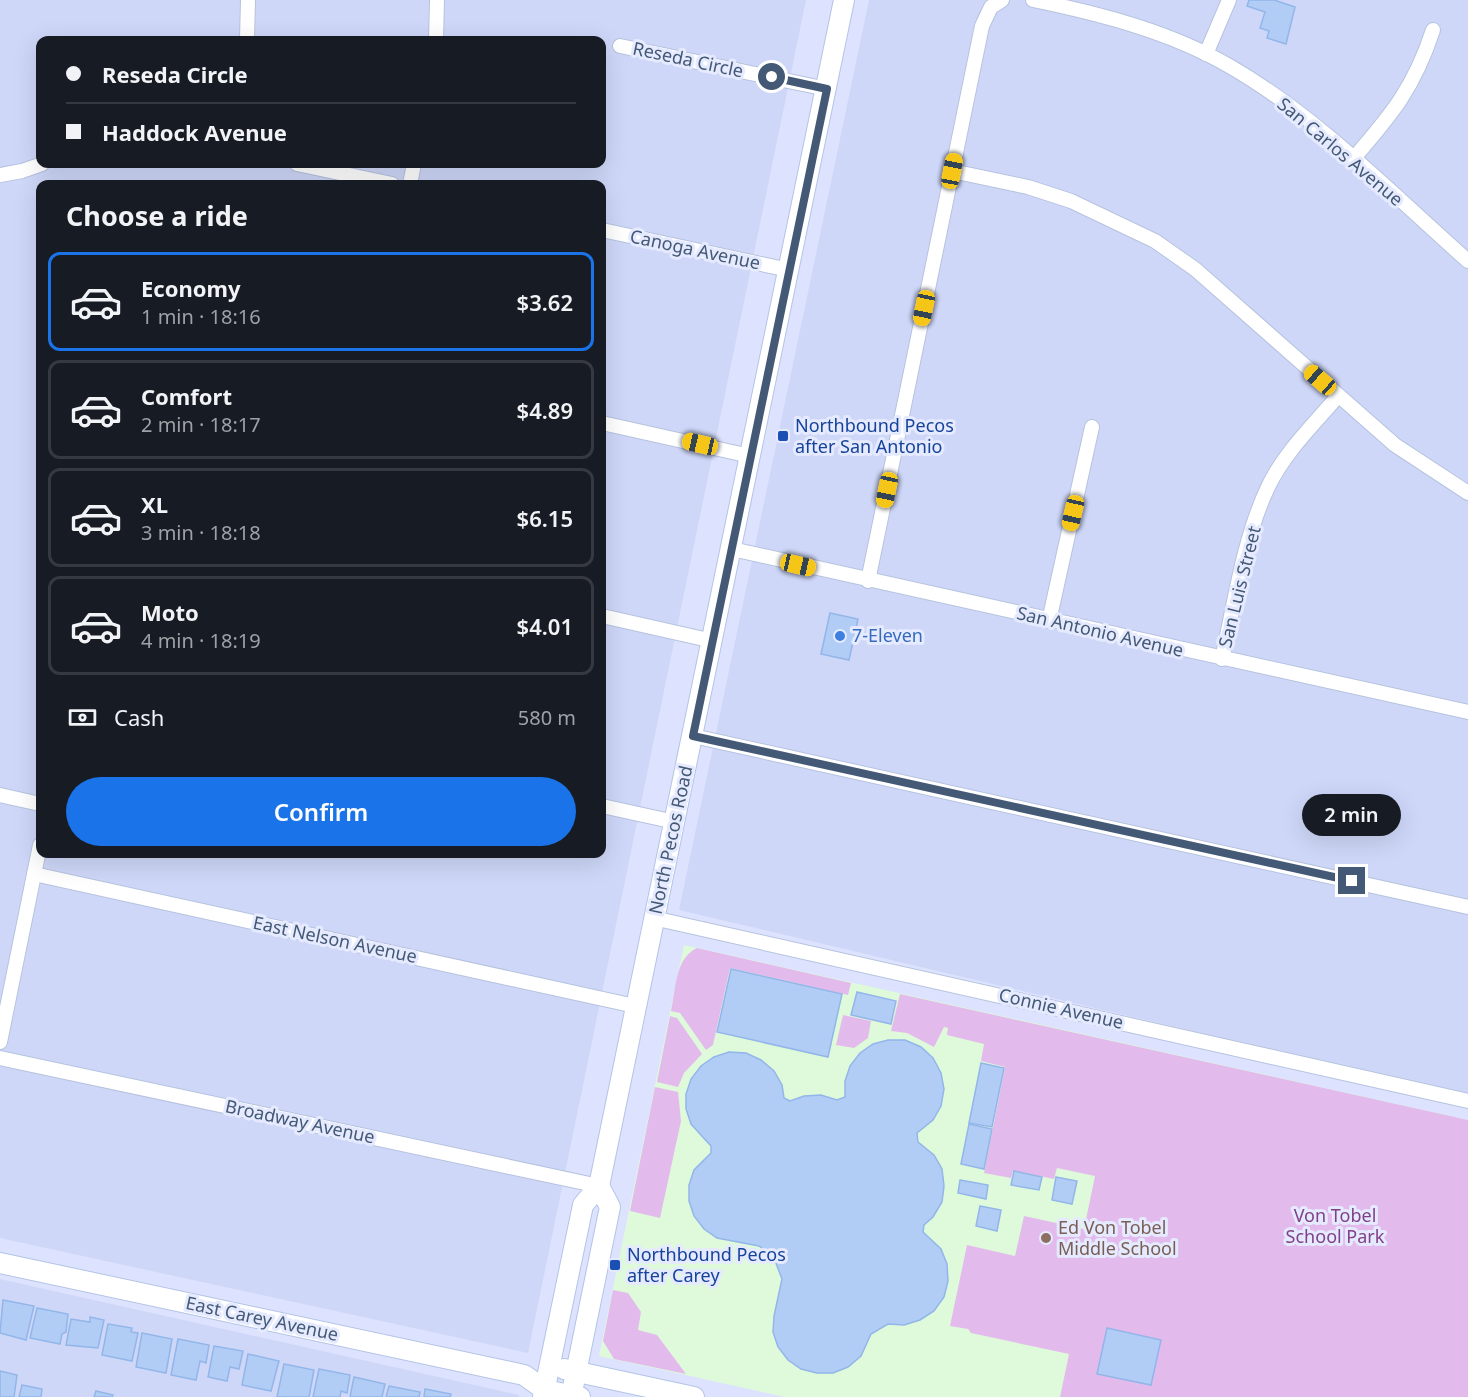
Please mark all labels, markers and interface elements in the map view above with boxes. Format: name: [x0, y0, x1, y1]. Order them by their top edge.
street label: Reseda Circle: [631, 36, 746, 82]
text: Reseda Circle: [102, 59, 248, 89]
route start: [758, 63, 785, 90]
street label: San Carlos Avenue: [1273, 92, 1408, 211]
text: Haddock Avenue: [102, 117, 287, 147]
car: [940, 152, 964, 190]
text: Choose a ride: [66, 197, 248, 234]
street label: Canoga Avenue: [628, 224, 763, 275]
text: Economy: [141, 273, 240, 303]
icon: car: [69, 275, 123, 329]
text: $3.62: [517, 287, 573, 317]
car: [911, 289, 937, 327]
text: 1 min · 18:16: [141, 303, 261, 330]
car: [1301, 361, 1339, 399]
text: Comfort: [141, 381, 232, 411]
icon: car: [69, 383, 123, 437]
text: $4.89: [517, 395, 573, 425]
text: 2 min · 18:17: [141, 411, 261, 438]
place label: Northbound Pecos after San Antonio: [795, 413, 954, 458]
marker: Northbound Pecos after San Antonio: [776, 429, 790, 443]
car: [680, 431, 720, 457]
car: [874, 471, 900, 509]
text: XL: [141, 489, 168, 519]
icon: car: [69, 491, 123, 545]
car: [1060, 493, 1086, 533]
text: $6.15: [517, 503, 573, 533]
text: 3 min · 18:18: [141, 519, 261, 546]
street label: San Luis Street: [1212, 523, 1266, 650]
car: [778, 552, 818, 578]
text: Moto: [141, 597, 199, 627]
icon: car: [69, 599, 123, 653]
street label: San Antonio Avenue: [1015, 600, 1186, 662]
text: $4.01: [517, 611, 573, 641]
place label: 7-Eleven: [852, 623, 923, 647]
text: 4 min · 18:19: [141, 627, 261, 654]
marker: 7-Eleven: [833, 629, 847, 643]
icon: cash: [66, 701, 99, 734]
text: Cash: [114, 702, 164, 732]
text: 580 m: [518, 704, 576, 731]
street label: North Pecos Road: [643, 763, 698, 916]
button: Confirm: [66, 777, 576, 846]
callout: 2 min: [1302, 794, 1402, 836]
text: 2 min: [1324, 801, 1379, 828]
route end: [1338, 867, 1365, 894]
street label: East Nelson Avenue: [251, 910, 419, 968]
street label: Connie Avenue: [997, 982, 1126, 1034]
street label: Broadway Avenue: [223, 1093, 377, 1149]
park label: Von Tobel School Park: [1286, 1203, 1385, 1248]
place label: Ed Von Tobel Middle School: [1058, 1215, 1177, 1260]
marker: Ed Von Tobel Middle School: [1039, 1231, 1053, 1245]
place label: Northbound Pecos after Carey: [627, 1242, 786, 1287]
marker: Northbound Pecos after Carey: [608, 1258, 622, 1272]
street label: East Carey Avenue: [184, 1290, 341, 1346]

